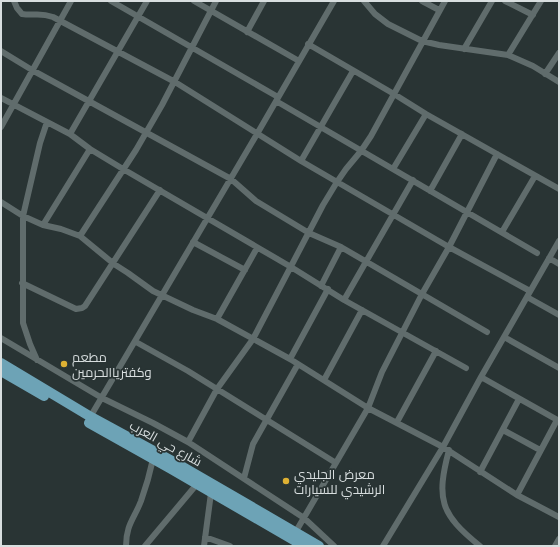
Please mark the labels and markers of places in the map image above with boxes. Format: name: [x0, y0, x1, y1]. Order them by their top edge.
place label: مطعم وكفترياالحرمين: [72, 349, 152, 380]
marker: مطعم وكفترياالحرمين: [59, 359, 69, 369]
place label: معرض الجليدي الرشيدي للسيارات: [294, 466, 385, 500]
marker: معرض الجليدي الرشيدي للسيارات: [281, 476, 291, 486]

